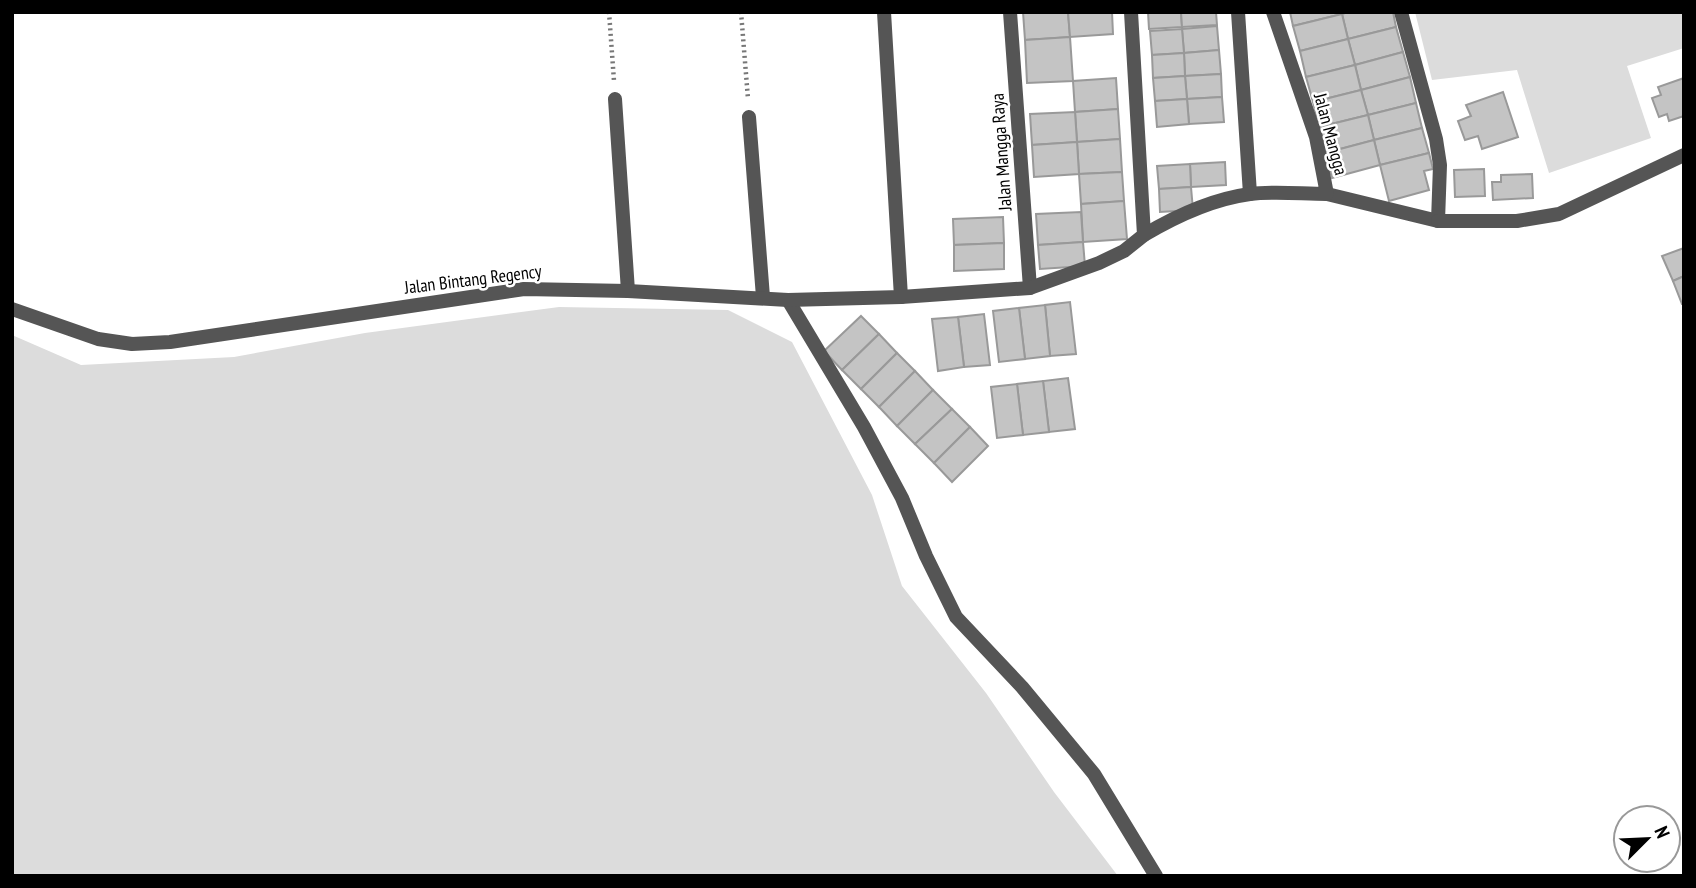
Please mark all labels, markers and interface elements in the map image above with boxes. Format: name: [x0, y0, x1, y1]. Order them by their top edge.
street label: Jalan Mangga: [1309, 89, 1353, 178]
street label: Jalan Mangga Raya: [985, 93, 1017, 212]
street label: Jalan Bintang Regency: [402, 259, 543, 299]
north arrow: [1612, 804, 1682, 874]
text: N: [1649, 823, 1676, 842]

